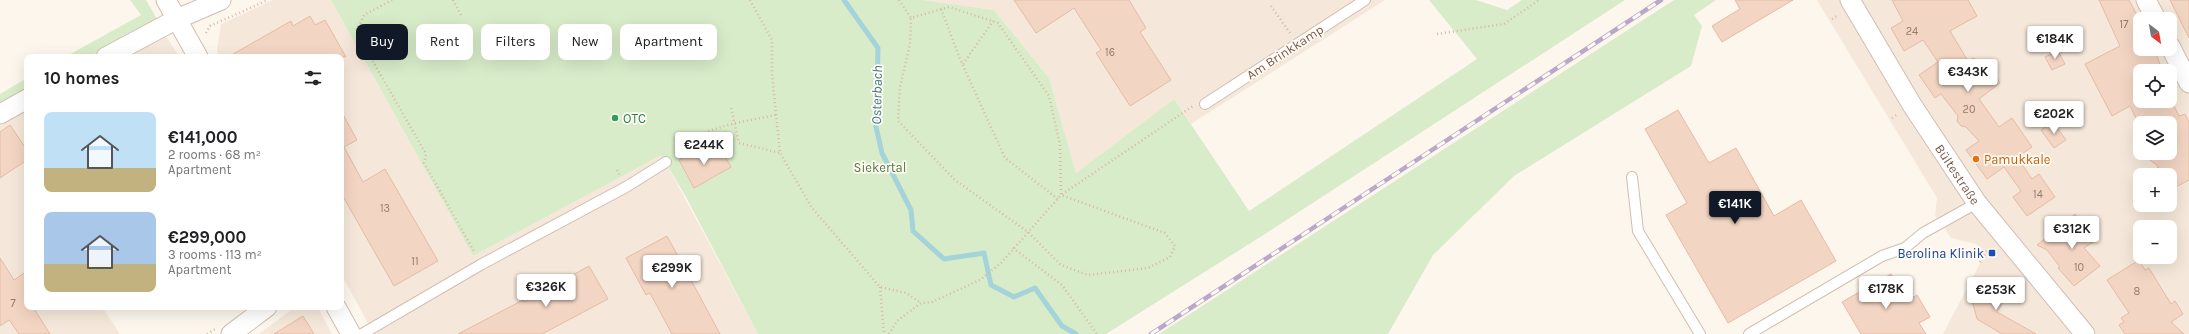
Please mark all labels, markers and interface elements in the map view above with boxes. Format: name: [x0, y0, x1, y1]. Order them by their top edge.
north arrow: [2133, 12, 2177, 56]
map controls: [2133, 12, 2177, 264]
house number: 17: [2120, 18, 2128, 31]
street label: Am Brinkkamp: [1244, 22, 1326, 82]
chip: Buy: [356, 24, 408, 60]
chip: Rent: [416, 24, 473, 60]
chip: Filters: [481, 24, 550, 60]
chip: New: [558, 24, 612, 60]
chip: Apartment: [620, 24, 717, 60]
house number: 24: [1906, 25, 1918, 38]
pin: €184K: [2027, 26, 2083, 60]
text: €184K: [2036, 31, 2074, 46]
house number: 16: [1105, 46, 1115, 59]
pin: €343K: [1940, 59, 1996, 93]
text: €343K: [1948, 64, 1988, 79]
button: locate: [2133, 64, 2177, 108]
water label: Osterbach: [868, 65, 886, 125]
icon: filters: [302, 67, 324, 89]
text: 10 homes: [44, 68, 119, 88]
pin: €202K: [2026, 101, 2082, 135]
house number: 20: [1963, 103, 1975, 116]
text: €202K: [2034, 106, 2074, 121]
place label: OTC: [623, 111, 646, 126]
marker: OTC: [610, 113, 620, 123]
button: layers: [2133, 116, 2177, 160]
text: €141,000: [168, 127, 238, 147]
icon: home: [76, 128, 124, 176]
pin: €244K: [676, 132, 732, 166]
text: €244K: [684, 137, 724, 152]
street label: Bültestraße: [1932, 141, 1984, 208]
text: 2 rooms · 68 m²: [168, 147, 261, 162]
place label: Pamukkale: [1984, 152, 2051, 167]
marker: Pamukkale: [1971, 154, 1981, 164]
park label: Siekertal: [854, 160, 906, 175]
text: Apartment: [168, 162, 231, 177]
button: +: [2133, 168, 2177, 212]
house number: 14: [2033, 188, 2043, 201]
pin: €141K: [1707, 191, 1763, 225]
text: €141K: [1718, 196, 1752, 211]
house number: 13: [380, 202, 390, 215]
pin: €312K: [2044, 216, 2100, 250]
button: −: [2133, 220, 2177, 264]
text: €312K: [2053, 221, 2091, 236]
text: €299,000: [168, 227, 246, 247]
icon: home: [76, 228, 124, 276]
place label: Berolina Klinik: [1897, 246, 1984, 261]
text: 3 rooms · 113 m²: [168, 247, 262, 262]
marker: Berolina Klinik: [1987, 248, 1997, 258]
house number: 11: [411, 255, 419, 268]
pin: €299K: [644, 255, 700, 289]
text: €299K: [652, 260, 692, 275]
house number: 10: [2074, 261, 2084, 274]
text: Apartment: [168, 262, 231, 277]
pin: €326K: [518, 274, 574, 308]
pin: €178K: [1858, 276, 1914, 310]
pin: €253K: [1968, 277, 2024, 311]
text: €326K: [526, 279, 566, 294]
text: €178K: [1868, 281, 1904, 296]
text: €253K: [1976, 282, 2016, 297]
house number: 8: [2134, 285, 2141, 298]
house number: 7: [10, 297, 16, 310]

